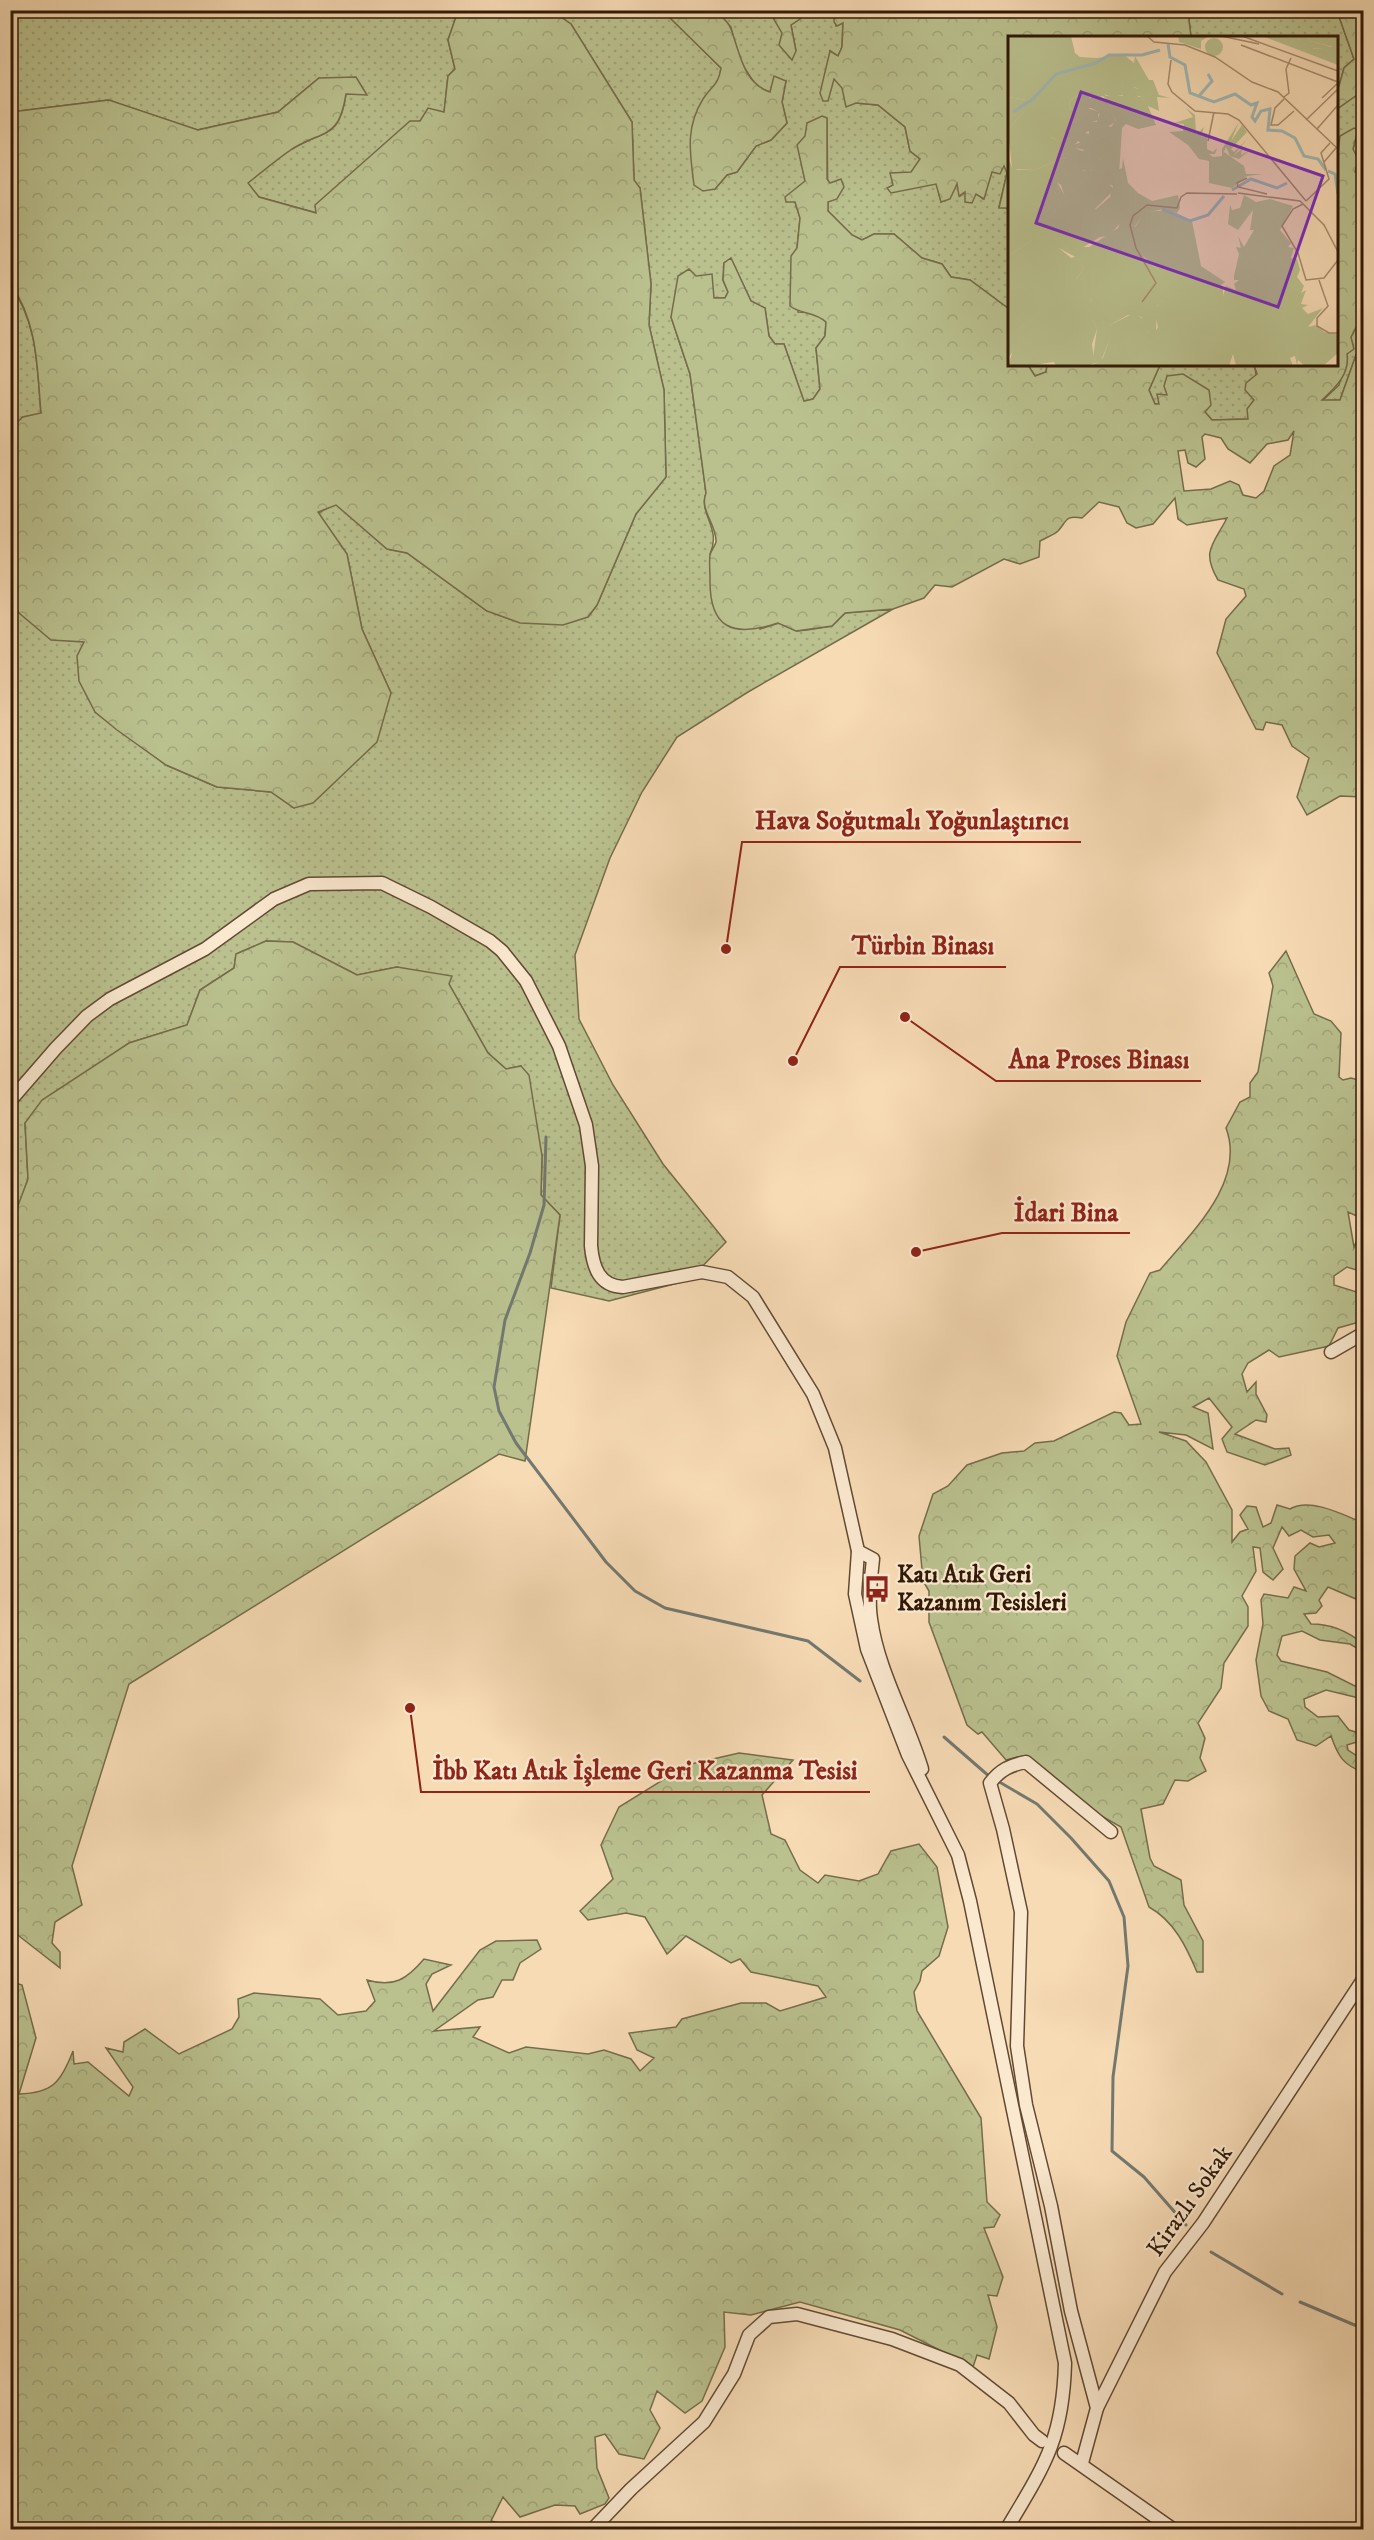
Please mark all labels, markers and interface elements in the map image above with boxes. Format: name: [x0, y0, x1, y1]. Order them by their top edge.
inset map: [1008, 36, 1338, 366]
callout: Hava Soğutmalı Yoğunlaştırıcı: [742, 798, 1081, 842]
text: Hava Soğutmalı Yoğunlaştırıcı: [755, 805, 1069, 838]
callout: Türbin Binası: [840, 923, 1006, 967]
text: Türbin Binası: [851, 930, 995, 963]
callout: Ana Proses Binası: [996, 1037, 1201, 1081]
text: Ana Proses Binası: [1008, 1044, 1190, 1077]
callout: İdari Bina: [1002, 1189, 1130, 1233]
text: İdari Bina: [1014, 1196, 1119, 1230]
place label: Katı Atık Geri Kazanım Tesisleri: [897, 1560, 1067, 1618]
bus stop icon: Katı Atık Geri Kazanım Tesisleri: [862, 1574, 892, 1604]
callout: İbb Katı Atık İşleme Geri Kazanma Tesisi: [421, 1748, 870, 1792]
text: İbb Katı Atık İşleme Geri Kazanma Tesisi: [432, 1754, 858, 1788]
street label: Kirazlı Sokak: [1141, 2139, 1239, 2263]

